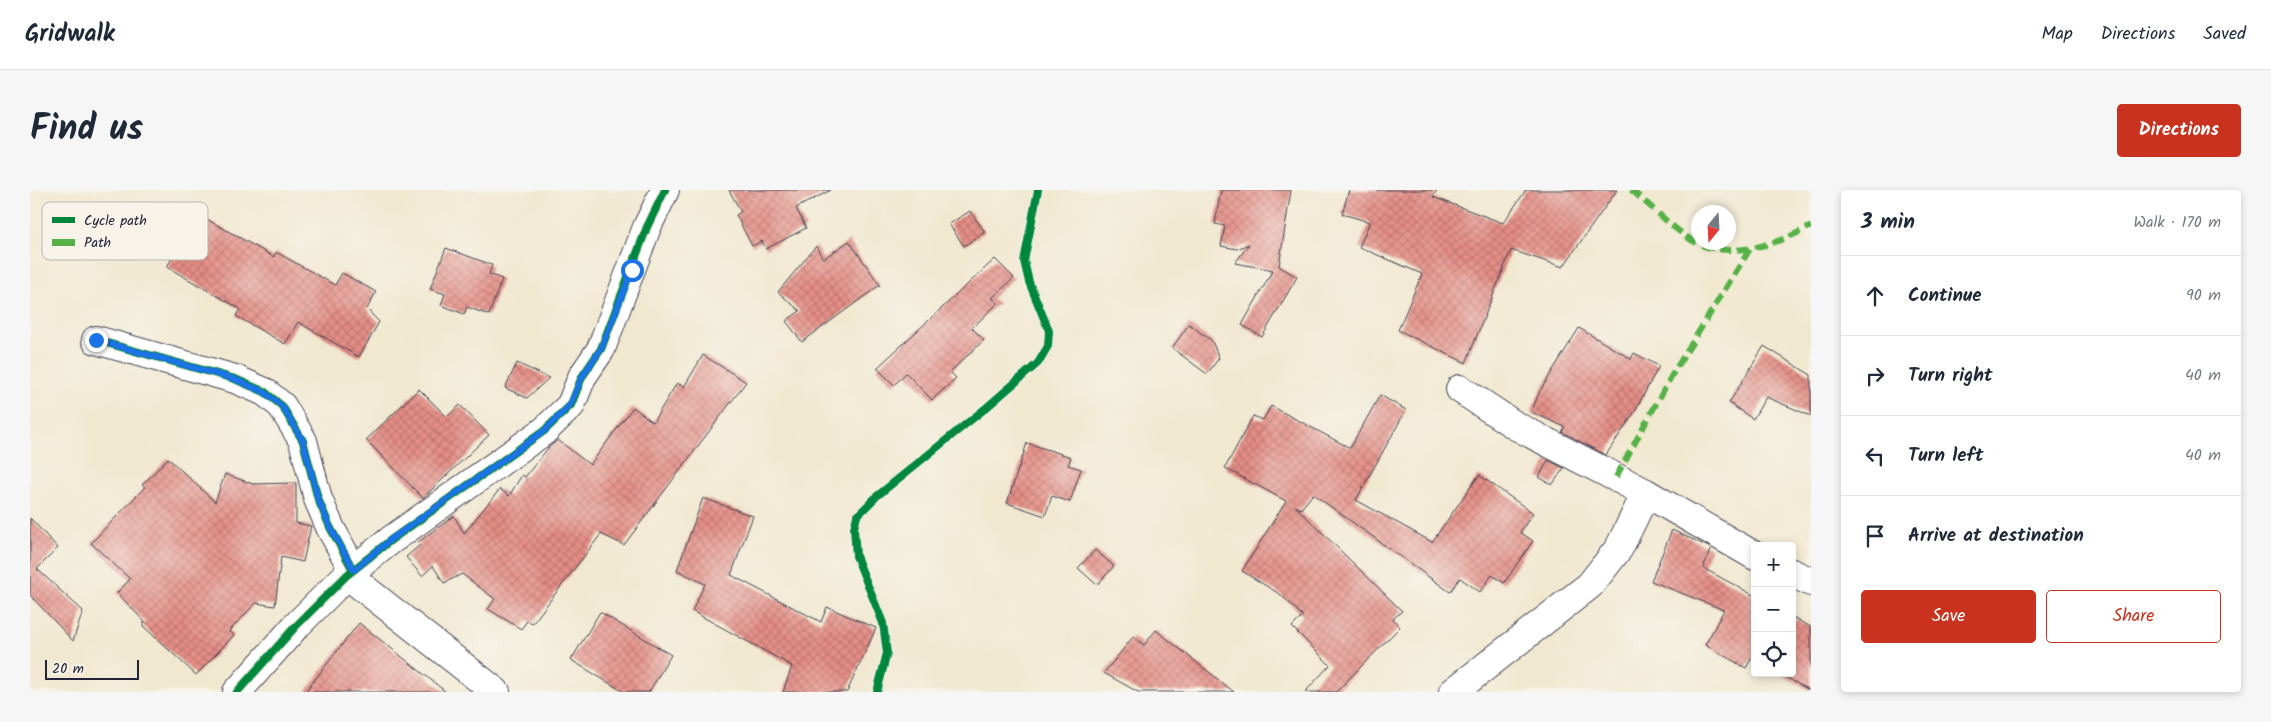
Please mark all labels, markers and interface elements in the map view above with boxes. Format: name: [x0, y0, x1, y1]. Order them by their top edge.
text: Gridwalk: [25, 15, 115, 54]
text: Map: [2041, 20, 2073, 49]
text: Directions: [2101, 20, 2175, 49]
text: Saved: [2203, 20, 2246, 49]
text: Find us: [30, 102, 143, 158]
button: Directions: [2117, 104, 2241, 157]
legend: [42, 202, 208, 260]
north arrow: [1691, 205, 1736, 250]
text: 3 min: [1861, 206, 1915, 239]
text: Cycle path: [84, 210, 147, 232]
text: Walk · 170 m: [2133, 210, 2221, 235]
text: Path: [84, 232, 111, 254]
route start: [621, 259, 644, 282]
text: Continue: [1908, 281, 1981, 311]
icon: ahead: [1861, 282, 1889, 310]
text: 90 m: [2186, 283, 2221, 308]
route end: [85, 329, 108, 352]
text: Turn right: [1908, 361, 1993, 391]
icon: right: [1861, 362, 1889, 390]
text: 40 m: [2185, 363, 2221, 388]
text: Turn left: [1908, 441, 1983, 471]
icon: left: [1861, 442, 1889, 470]
text: 40 m: [2185, 443, 2221, 468]
text: Arrive at destination: [1908, 521, 2084, 551]
icon: arrive: [1861, 522, 1889, 550]
map controls: [1751, 542, 1796, 677]
button: +: [1751, 542, 1796, 587]
button: −: [1751, 587, 1796, 632]
button: Save: [1861, 590, 2036, 643]
button: Share: [2046, 590, 2221, 643]
button: locate: [1751, 632, 1796, 677]
scale bar: [45, 657, 139, 680]
text: 20 m: [52, 658, 84, 680]

